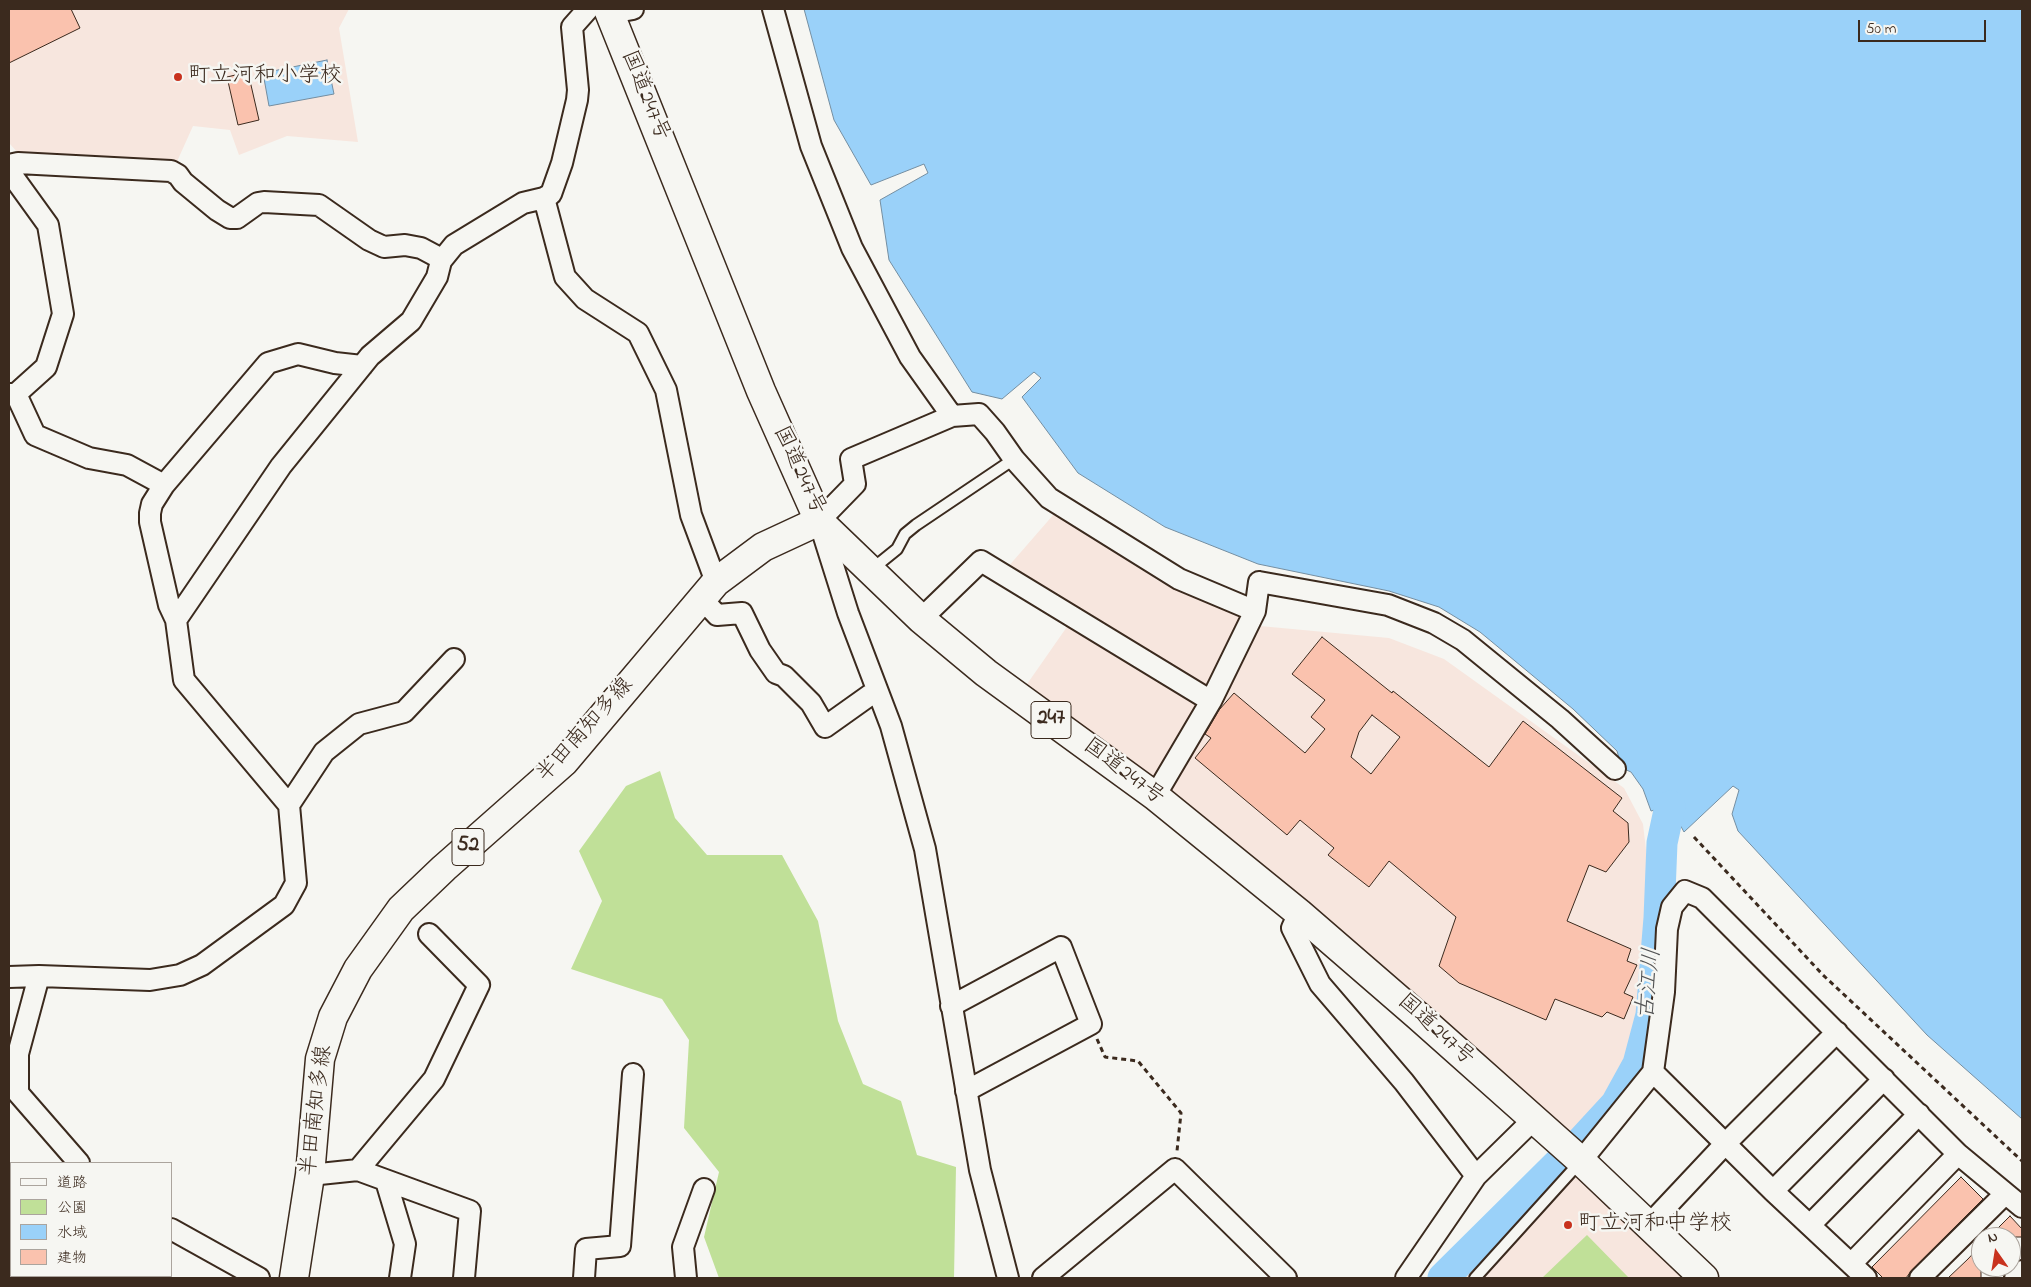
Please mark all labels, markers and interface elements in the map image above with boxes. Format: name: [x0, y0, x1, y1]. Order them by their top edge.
scale bar: [1861, 10, 1988, 42]
text: 50 m: [1866, 18, 1896, 40]
street label: 国道247号: [614, 47, 674, 145]
place label: 町立河和小学校: [188, 64, 342, 90]
marker: 町立河和小学校: [172, 71, 184, 83]
street label: 国道247号: [766, 422, 830, 520]
street label: 半田南知多線: [532, 673, 640, 789]
road number: 247: [1031, 702, 1071, 738]
street label: 国道247号: [1077, 734, 1169, 812]
road number: 52: [452, 829, 484, 866]
water label: 古江川: [1633, 947, 1669, 1021]
street label: 国道247号: [1391, 989, 1479, 1073]
street label: 半田南知多線: [297, 1044, 339, 1178]
legend: [10, 1162, 172, 1277]
text: 道路: [57, 1172, 87, 1194]
text: 公園: [57, 1197, 87, 1219]
place label: 町立河和中学校: [1578, 1212, 1732, 1238]
marker: 町立河和中学校: [1562, 1219, 1574, 1231]
text: 水域: [57, 1222, 87, 1244]
north arrow: [1971, 1227, 2021, 1277]
text: N: [1986, 1227, 2000, 1249]
text: 建物: [57, 1247, 87, 1269]

